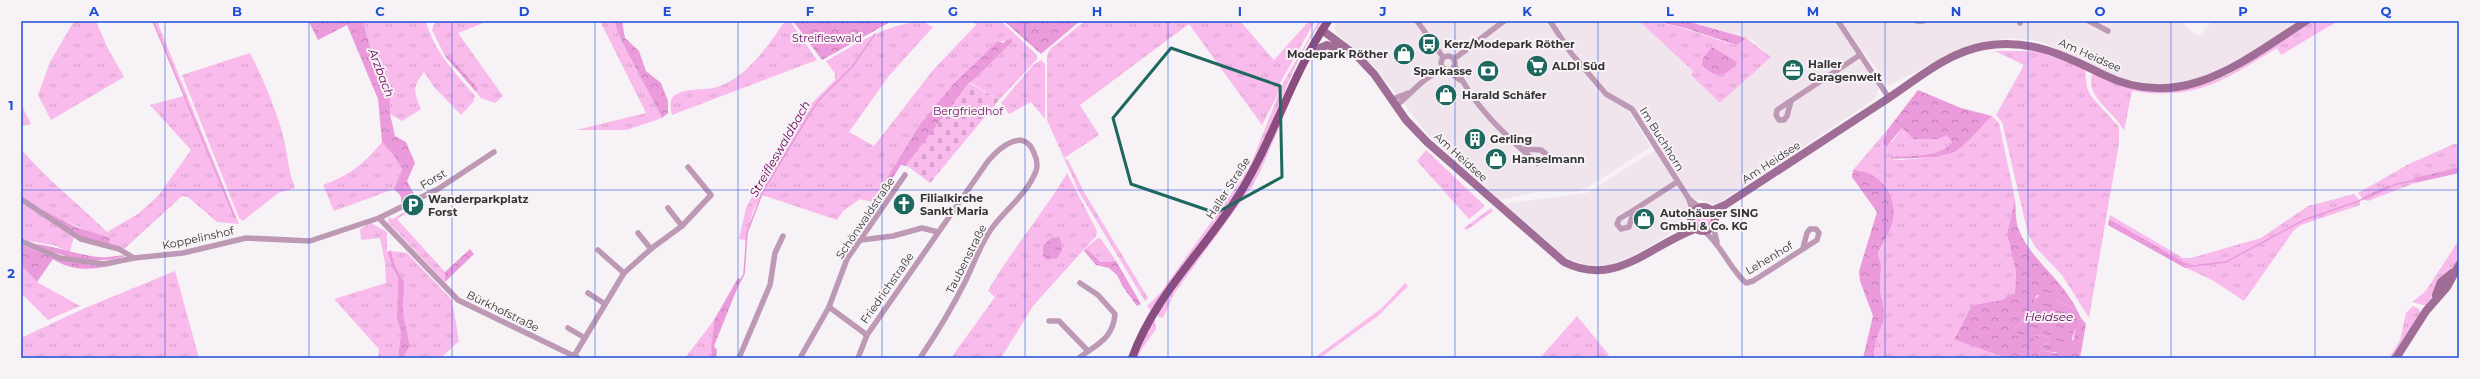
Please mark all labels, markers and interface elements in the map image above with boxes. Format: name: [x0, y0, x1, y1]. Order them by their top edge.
text: A: [88, 3, 100, 19]
text: B: [232, 3, 242, 19]
text: C: [375, 3, 385, 19]
text: D: [519, 3, 530, 19]
text: E: [663, 3, 672, 19]
text: F: [806, 3, 814, 19]
text: G: [948, 3, 958, 19]
text: H: [1092, 3, 1102, 19]
text: I: [1238, 3, 1242, 19]
text: J: [1378, 3, 1387, 19]
text: K: [1522, 3, 1532, 19]
text: L: [1666, 3, 1674, 19]
text: M: [1807, 3, 1819, 19]
text: N: [1951, 3, 1961, 19]
text: O: [2095, 3, 2106, 19]
text: P: [2238, 3, 2248, 19]
text: Q: [2381, 3, 2392, 19]
park label: Streifleswald: [792, 31, 862, 45]
bus stop icon: Kerz/Modepark Röther: [1416, 31, 1442, 57]
street label: Am Heidsee: [2056, 35, 2124, 75]
place label: Kerz/Modepark Röther: [1444, 37, 1575, 51]
shop icon: Modepark Röther: [1391, 41, 1417, 67]
water label: Arzbach: [365, 46, 398, 99]
place label: Modepark Röther: [1287, 47, 1388, 61]
supermarket icon: ALDI Süd: [1524, 53, 1550, 79]
office icon: Haller Garagenwelt: [1780, 57, 1806, 83]
place label: Haller Garagenwelt: [1808, 57, 1882, 84]
bank icon: Sparkasse: [1475, 58, 1501, 84]
place label: ALDI Süd: [1551, 59, 1605, 73]
place label: Sparkasse: [1414, 64, 1472, 78]
shop icon: Harald Schäfer: [1433, 82, 1459, 108]
place label: Harald Schäfer: [1462, 88, 1547, 102]
text: 1: [8, 97, 14, 113]
water label: Streifleswaldbach: [746, 98, 813, 200]
park label: Bergfriedhof: [933, 104, 1004, 118]
street label: Im Buchhorn: [1637, 104, 1687, 174]
building icon: Gerling: [1462, 126, 1488, 152]
street label: Am Heidsee: [1431, 129, 1491, 185]
place label: Gerling: [1490, 132, 1532, 146]
street label: Am Heidsee: [1739, 138, 1803, 186]
shop icon: Hanselmann: [1483, 146, 1509, 172]
place label: Hanselmann: [1512, 152, 1585, 166]
street label: Haller Straße: [1203, 154, 1253, 222]
street label: Forst: [417, 166, 449, 192]
street label: Schönwaldstraße: [833, 174, 898, 261]
church icon: Filialkirche Sankt Maria: [891, 191, 917, 217]
place label: Filialkirche Sankt Maria: [920, 191, 989, 218]
parking icon: Wanderparkplatz Forst: [400, 192, 426, 218]
place label: Wanderparkplatz Forst: [428, 192, 528, 219]
shop icon: Autohäuser SING GmbH & Co. KG: [1631, 206, 1657, 232]
place label: Autohäuser SING GmbH & Co. KG: [1659, 206, 1758, 233]
street label: Taubenstraße: [943, 222, 990, 296]
street label: Koppelinshof: [161, 223, 236, 252]
street label: Lehenhof: [1743, 238, 1796, 278]
street label: Friedrichstraße: [857, 250, 917, 326]
text: 2: [7, 265, 15, 281]
street label: Bürkhofstraße: [464, 287, 542, 335]
water label: Heidsee: [2025, 309, 2073, 324]

